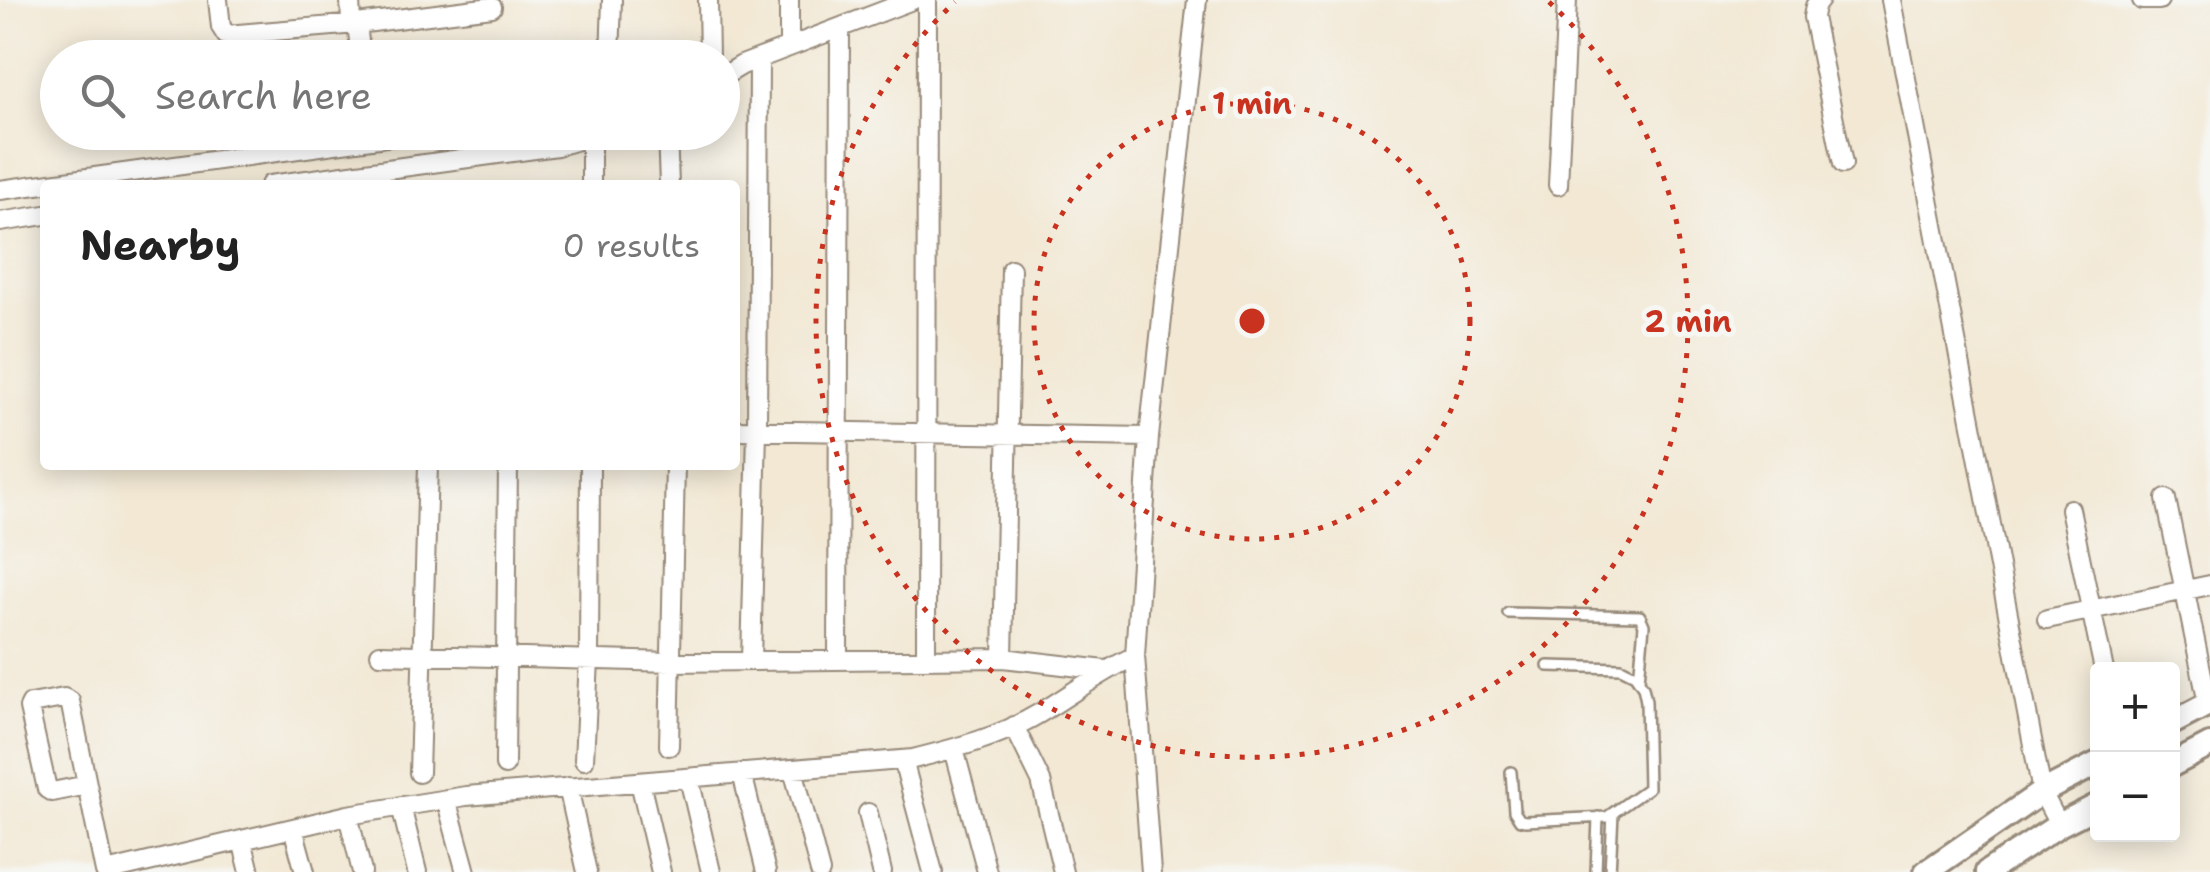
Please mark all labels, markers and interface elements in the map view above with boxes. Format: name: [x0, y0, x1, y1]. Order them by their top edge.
search box: [40, 40, 740, 150]
icon: search: [75, 68, 130, 123]
text: Search here: [155, 70, 372, 121]
text: 1 min: [1212, 83, 1292, 124]
text: Nearby: [80, 217, 240, 273]
text: 0 results: [563, 224, 700, 267]
text: 2 min: [1644, 301, 1732, 342]
centre of rings: [1234, 303, 1270, 339]
map controls: [2090, 662, 2180, 842]
button: +: [2090, 662, 2180, 752]
button: −: [2090, 752, 2180, 842]

